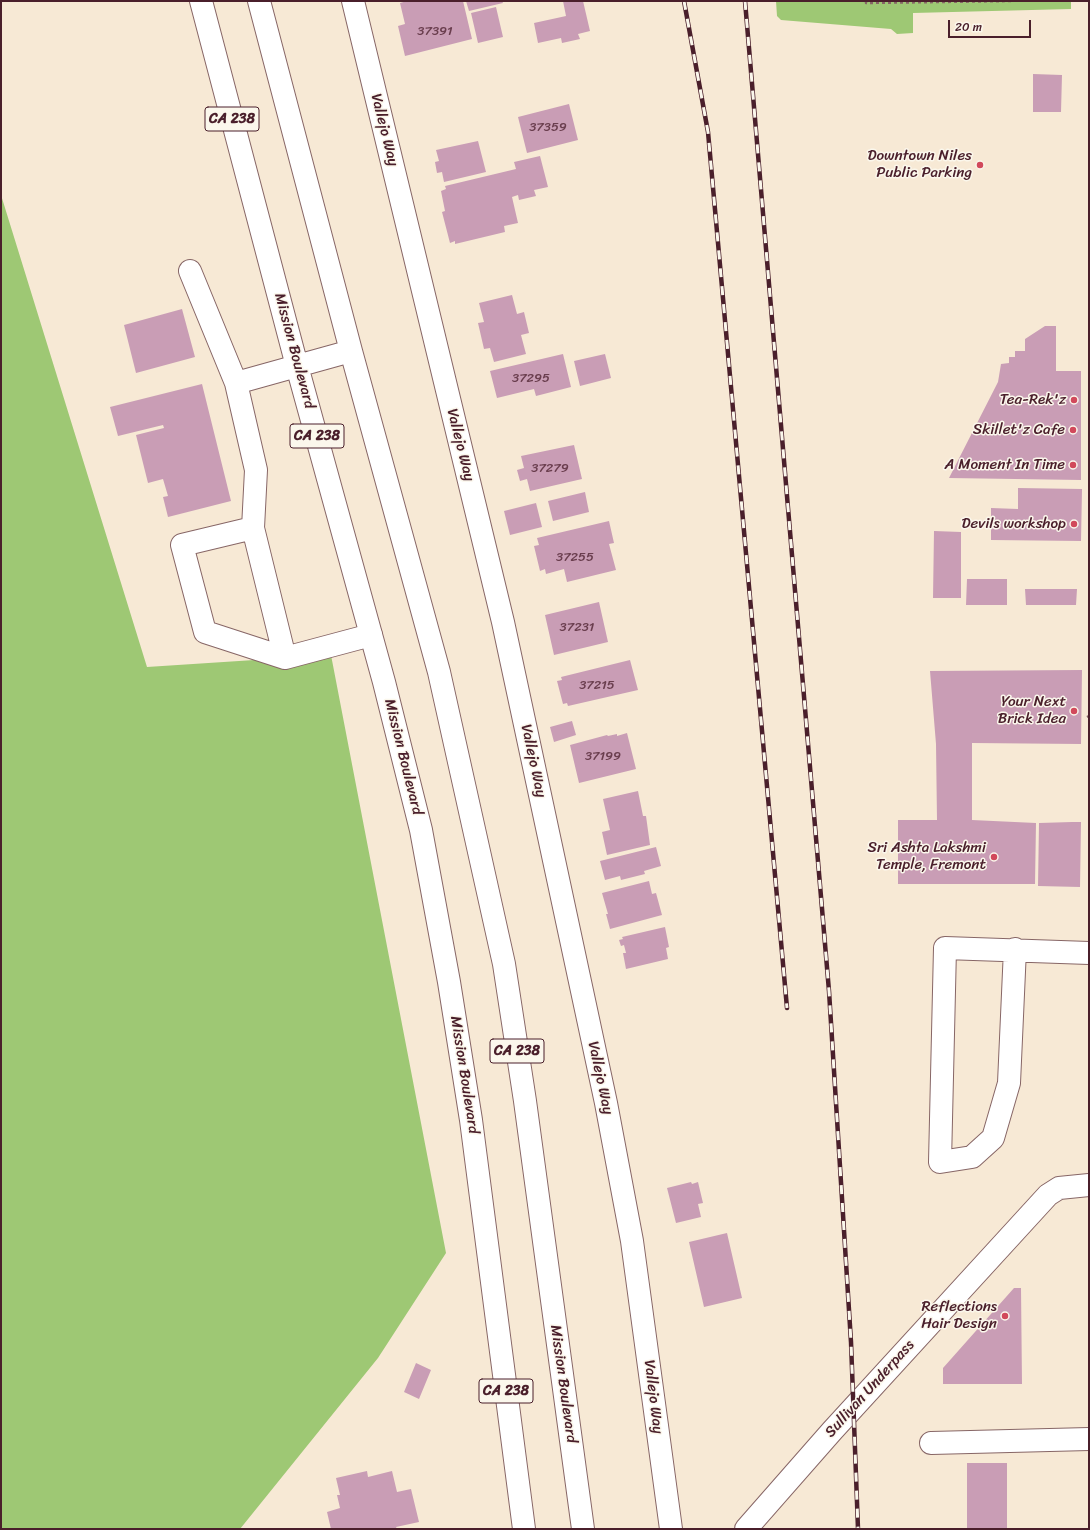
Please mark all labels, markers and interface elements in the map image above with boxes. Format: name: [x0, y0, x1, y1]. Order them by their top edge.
scale bar: [950, 12, 1033, 38]
text: 20 m: [955, 16, 982, 38]
house number: 37391: [417, 24, 453, 40]
street label: Vallejo Way: [366, 92, 402, 168]
road number: CA 238: [205, 107, 259, 131]
house number: 37359: [529, 120, 567, 136]
place label: Downtown Niles Public Parking: [868, 147, 972, 182]
marker: Downtown Niles Public Parking: [975, 160, 985, 170]
street label: Mission Boulevard: [270, 291, 318, 411]
house number: 37295: [512, 371, 550, 387]
place label: Tea-Rek'z: [1000, 391, 1066, 409]
marker: Tea-Rek'z: [1069, 395, 1079, 405]
street label: Vallejo Way: [442, 407, 478, 483]
place label: Skillet'z Cafe: [973, 421, 1065, 439]
road number: CA 238: [290, 424, 344, 448]
marker: Skillet'z Cafe: [1068, 425, 1078, 435]
place label: A Moment In Time: [945, 456, 1065, 474]
marker: A Moment In Time: [1068, 460, 1078, 470]
house number: 37279: [531, 461, 569, 477]
place label: Devils workshop: [961, 515, 1066, 533]
marker: Devils workshop: [1069, 519, 1079, 529]
house number: 37255: [556, 550, 594, 566]
house number: 37231: [560, 620, 594, 636]
house number: 37215: [579, 678, 615, 694]
place label: Your Next Brick Idea: [998, 693, 1066, 728]
street label: Mission Boulevard: [380, 697, 426, 817]
marker: Your Next Brick Idea: [1069, 706, 1079, 716]
street label: Vallejo Way: [516, 723, 550, 799]
house number: 37199: [585, 749, 621, 765]
place label: Sri Ashta Lakshmi Temple, Fremont: [867, 839, 986, 874]
marker: Sri Ashta Lakshmi Temple, Fremont: [989, 852, 999, 862]
street label: Mission Boulevard: [446, 1015, 482, 1135]
road number: CA 238: [490, 1039, 544, 1063]
street label: Vallejo Way: [583, 1040, 617, 1116]
place label: Reflections Hair Design: [921, 1298, 997, 1333]
marker: Reflections Hair Design: [1000, 1311, 1010, 1321]
street label: Mission Boulevard: [546, 1324, 580, 1444]
street label: Sullivan Underpass: [822, 1337, 918, 1441]
street label: Vallejo Way: [640, 1359, 666, 1435]
road number: CA 238: [479, 1379, 533, 1403]

